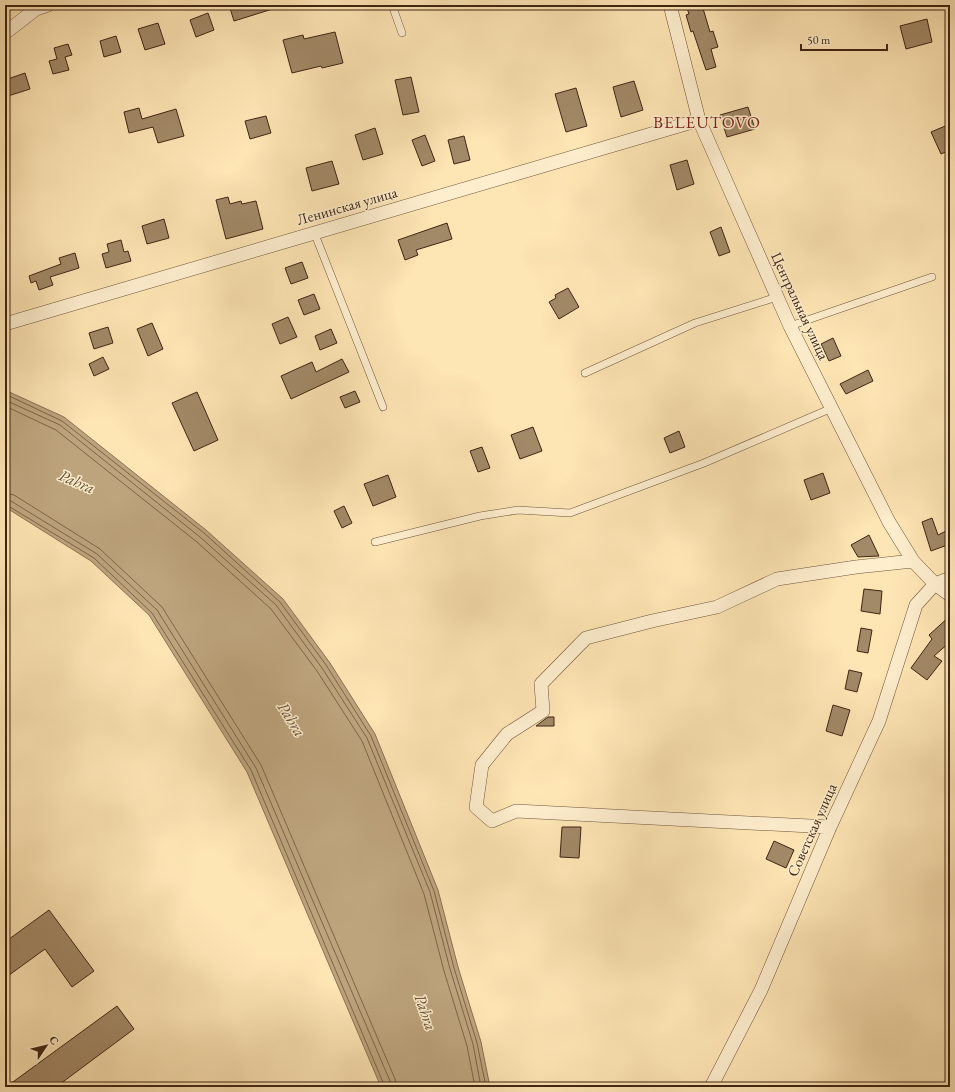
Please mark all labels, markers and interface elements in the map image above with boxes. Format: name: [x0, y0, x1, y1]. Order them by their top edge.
scale bar: [801, 26, 887, 52]
text: 50 m: [807, 32, 831, 48]
district label: BELEUTOVO: [653, 111, 761, 133]
street label: Ленинская улица: [294, 182, 399, 229]
street label: Центральная улица: [767, 249, 834, 363]
water label: Pahra: [56, 465, 98, 498]
water label: Pahra: [273, 698, 310, 741]
street label: Советская улица: [783, 780, 841, 879]
water label: Pahra: [410, 991, 441, 1033]
north arrow: [26, 1026, 66, 1066]
text: С: [46, 1033, 62, 1048]

